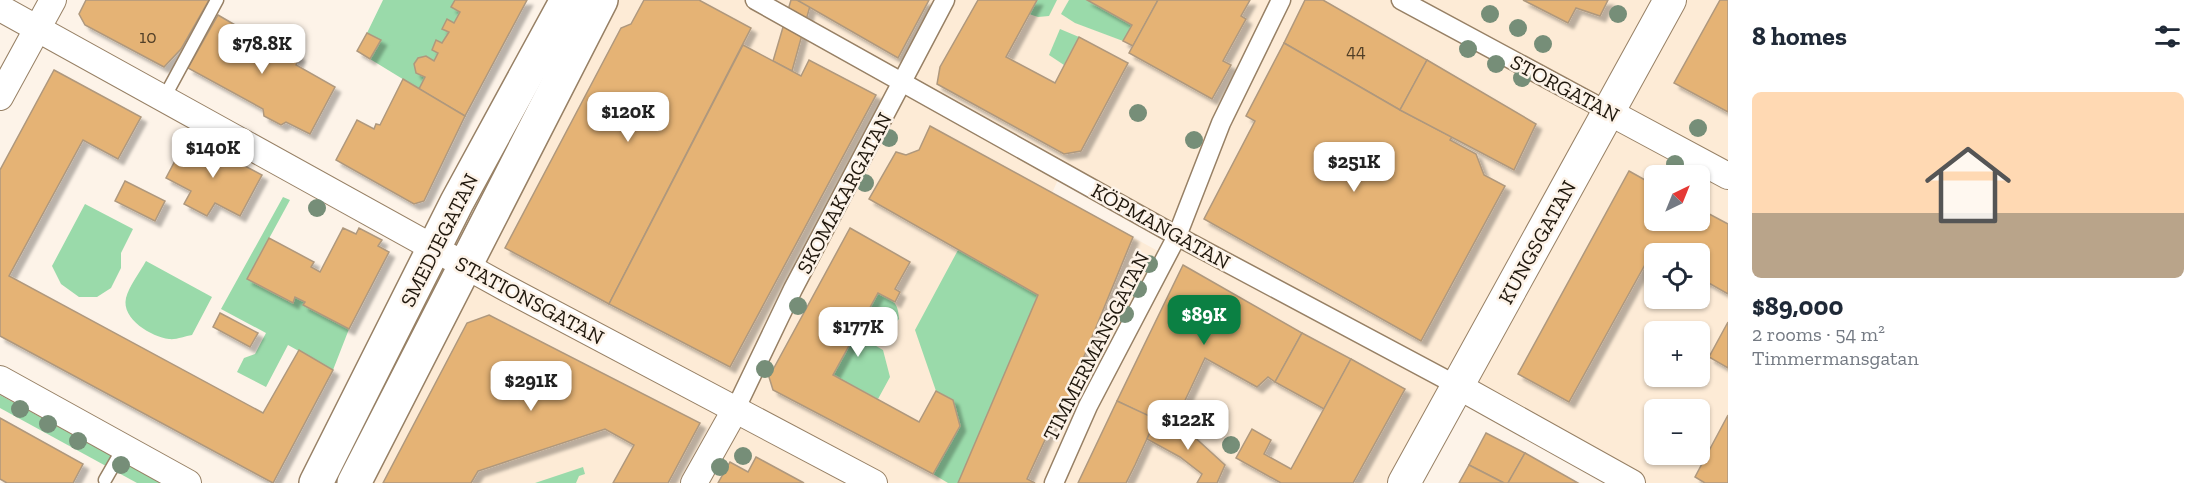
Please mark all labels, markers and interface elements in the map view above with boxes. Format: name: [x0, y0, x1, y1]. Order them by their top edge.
text: 8 homes: [1752, 20, 1847, 52]
icon: filters: [2151, 20, 2184, 53]
pin: $78.8K: [213, 24, 311, 75]
house number: 10: [139, 26, 157, 48]
text: $78.8K: [232, 31, 292, 55]
house number: 44: [1346, 40, 1366, 62]
street label: STORGATAN: [1506, 49, 1624, 127]
pin: $120K: [586, 92, 670, 143]
text: $120K: [601, 99, 655, 123]
street label: SKOMAKARGATAN: [791, 108, 897, 278]
pin: $140K: [171, 128, 255, 179]
icon: home: [1914, 131, 2022, 239]
text: $140K: [186, 135, 240, 159]
pin: $251K: [1312, 142, 1396, 193]
text: $251K: [1328, 149, 1380, 173]
north arrow: [1644, 165, 1710, 231]
map controls: [1644, 165, 1710, 465]
street label: SMEDJEGATAN: [395, 169, 483, 311]
street label: KUNGSGATAN: [1493, 176, 1581, 308]
street label: KÖPMANGATAN: [1087, 178, 1235, 274]
button: locate: [1644, 243, 1710, 309]
street label: TIMMERMANSGATAN: [1037, 247, 1155, 445]
street label: STATIONSGATAN: [452, 250, 608, 350]
text: $89,000: [1752, 290, 1843, 322]
pin: $89K: [1168, 295, 1240, 346]
text: $89K: [1182, 302, 1226, 326]
pin: $177K: [816, 307, 900, 358]
text: $177K: [833, 314, 883, 338]
button: +: [1644, 321, 1710, 387]
text: 2 rooms · 54 m²: [1752, 322, 1885, 346]
text: Timmermansgatan: [1752, 346, 1919, 370]
pin: $291K: [489, 361, 573, 412]
text: $291K: [505, 368, 557, 392]
button: −: [1644, 399, 1710, 465]
pin: $122K: [1146, 400, 1230, 451]
text: $122K: [1162, 407, 1214, 431]

